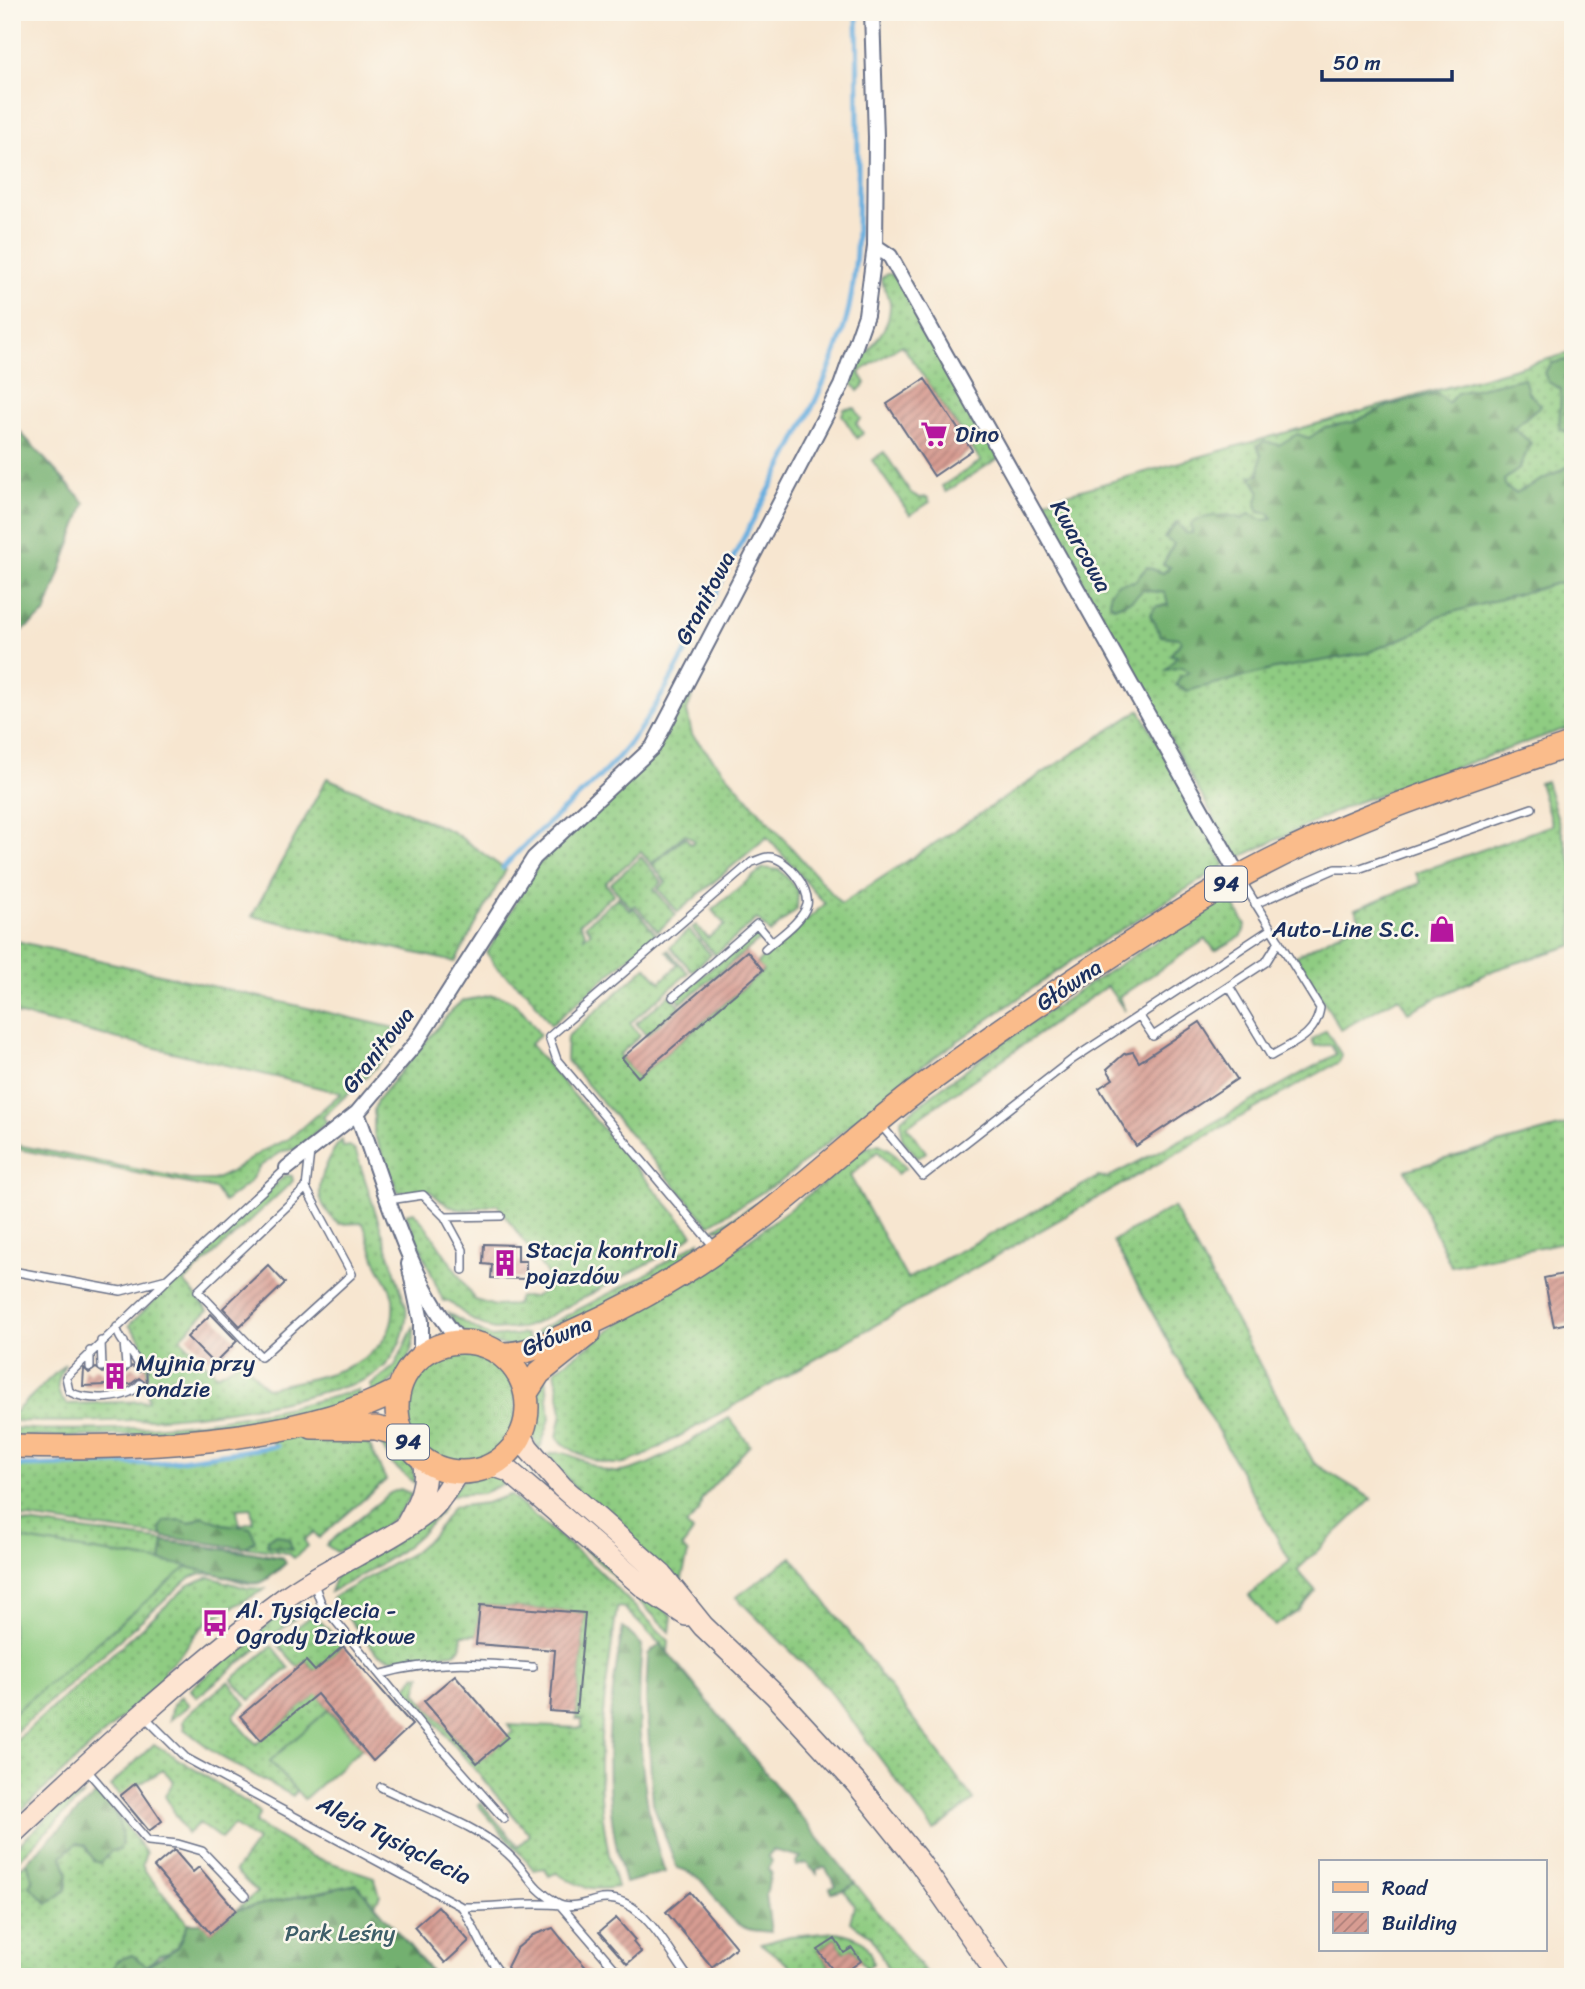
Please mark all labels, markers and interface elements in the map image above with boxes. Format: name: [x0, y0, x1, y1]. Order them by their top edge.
scale bar: [1322, 38, 1452, 82]
text: 50 m: [1333, 44, 1381, 82]
place label: Dino: [955, 414, 999, 455]
supermarket icon: Dino: [919, 419, 949, 449]
street label: Kwarcowa: [1038, 492, 1124, 601]
street label: Granitowa: [663, 543, 747, 653]
road number: 94: [1205, 866, 1247, 902]
place label: Auto-Line S.C.: [1271, 909, 1421, 950]
shop icon: Auto-Line S.C.: [1427, 914, 1457, 944]
street label: Główna: [1027, 947, 1111, 1023]
street label: Granitowa: [330, 997, 426, 1103]
place label: Stacja kontroli pojazdów: [525, 1230, 678, 1297]
building icon: Stacja kontroli pojazdów: [490, 1248, 520, 1278]
street label: Główna: [515, 1303, 599, 1369]
place label: Myjnia przy rondzie: [136, 1343, 255, 1410]
building icon: Myjnia przy rondzie: [100, 1361, 130, 1391]
road number: 94: [387, 1424, 429, 1460]
place label: Al. Tysiąclecia - Ogrody Działkowe: [235, 1590, 416, 1657]
bus stop icon: Al. Tysiąclecia - Ogrody Działkowe: [200, 1608, 230, 1638]
street label: Aleja Tysiąclecia: [309, 1783, 479, 1897]
legend: [1319, 1860, 1546, 1951]
text: Road: [1382, 1869, 1429, 1907]
text: Building: [1382, 1904, 1458, 1942]
park label: Park Leśny: [285, 1913, 395, 1954]

